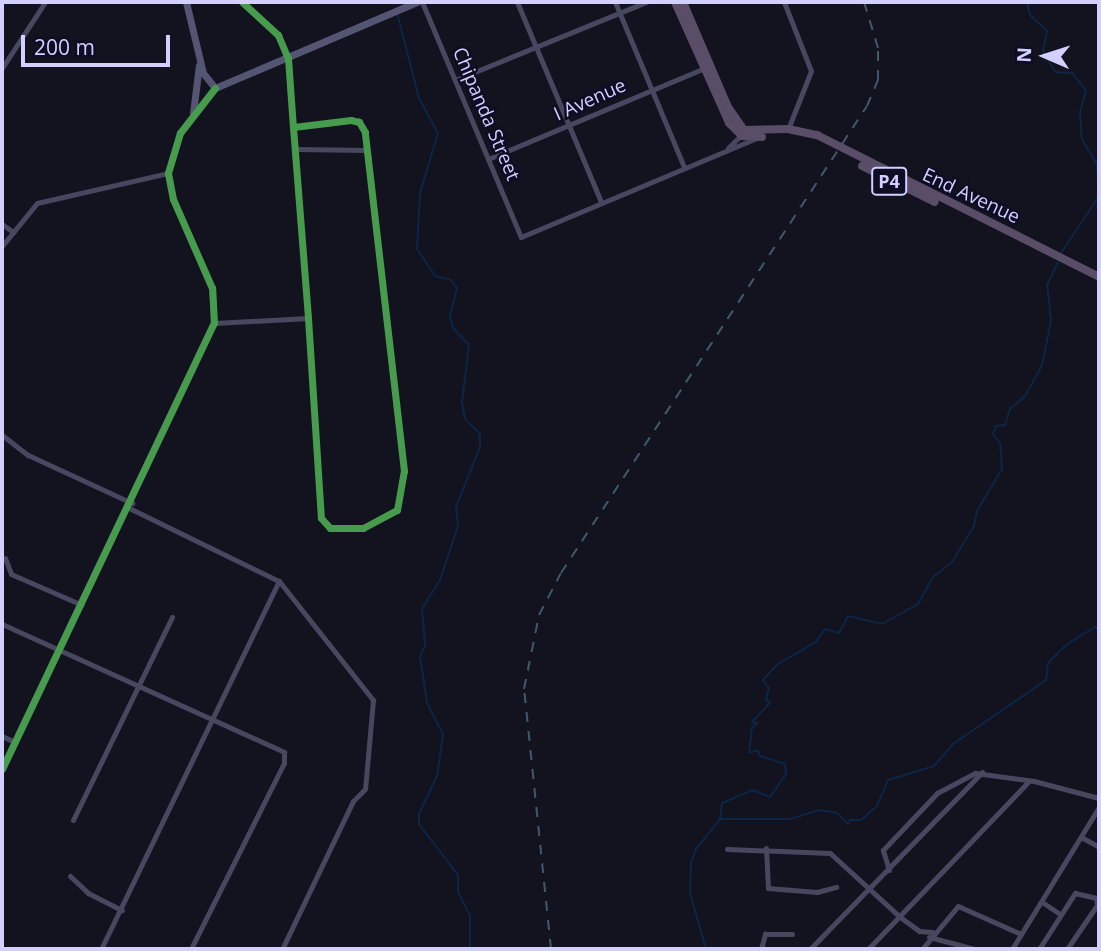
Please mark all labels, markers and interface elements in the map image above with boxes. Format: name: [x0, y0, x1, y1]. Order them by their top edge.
scale bar: [24, 21, 173, 65]
north arrow: [1010, 21, 1080, 91]
text: 200 m: [34, 33, 95, 61]
street label: Chipanda Street: [448, 44, 524, 184]
text: N: [1011, 47, 1037, 63]
street label: I Avenue: [550, 74, 630, 126]
street label: End Avenue: [919, 163, 1023, 229]
road number: P4: [870, 166, 908, 196]

